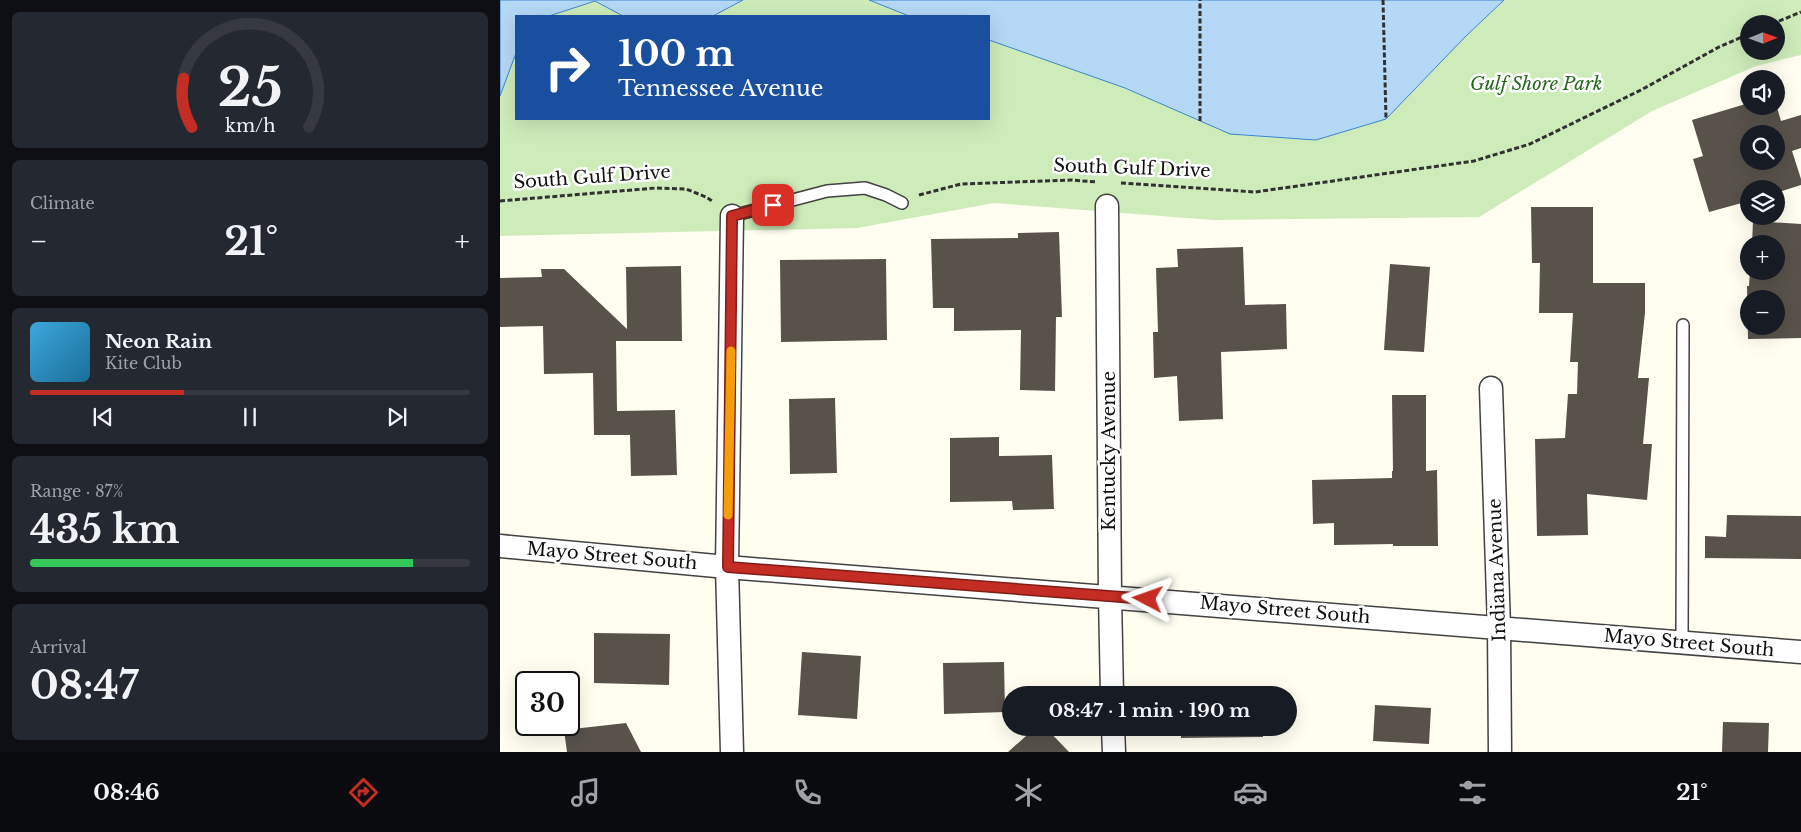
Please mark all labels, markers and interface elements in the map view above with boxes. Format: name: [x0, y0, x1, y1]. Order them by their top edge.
north arrow: [1740, 15, 1785, 60]
map controls: [1740, 15, 1785, 335]
text: 100 m: [618, 32, 734, 75]
icon: right: [535, 35, 600, 100]
text: 25: [218, 56, 282, 120]
button: sound: [1740, 70, 1785, 115]
park label: Gulf Shore Park: [1470, 73, 1602, 95]
text: Tennessee Avenue: [618, 75, 823, 102]
text: km/h: [225, 115, 275, 137]
button: search: [1740, 125, 1785, 170]
street label: South Gulf Drive: [1053, 154, 1211, 182]
street label: South Gulf Drive: [513, 161, 671, 193]
button: layers: [1740, 180, 1785, 225]
pin: [752, 184, 794, 226]
icon: arrive: [759, 191, 787, 219]
text: Climate: [30, 193, 95, 213]
text: 21°: [224, 218, 278, 265]
text: −: [30, 224, 48, 259]
text: +: [455, 224, 470, 259]
button: +: [1740, 235, 1785, 280]
button: −: [1740, 290, 1785, 335]
text: Neon Rain: [105, 330, 212, 353]
text: Kite Club: [105, 353, 182, 373]
street label: Kentucky Avenue: [1098, 371, 1120, 531]
icon: previous: [89, 403, 117, 431]
icon: pause: [236, 403, 264, 431]
icon: next: [383, 403, 411, 431]
text: Range · 87%: [30, 481, 123, 501]
street label: Indiana Avenue: [1484, 498, 1510, 642]
text: 435 km: [30, 506, 179, 553]
street label: Mayo Street South: [526, 538, 698, 574]
position arrow: [1121, 572, 1173, 624]
street label: Mayo Street South: [1199, 592, 1371, 628]
street label: Mayo Street South: [1603, 625, 1775, 661]
text: Arrival: [30, 637, 87, 657]
text: 08:47: [30, 662, 138, 709]
speed limit sign: 30: [515, 671, 580, 736]
text: 08:47 · 1 min · 190 m: [1049, 699, 1250, 722]
icon: directions: [346, 775, 381, 810]
icon: music: [568, 775, 603, 810]
icon: phone: [790, 775, 825, 810]
icon: climate: [1011, 775, 1046, 810]
icon: car: [1233, 775, 1268, 810]
icon: filters: [1455, 775, 1490, 810]
text: 08:46: [93, 779, 160, 806]
text: 21°: [1676, 779, 1708, 806]

